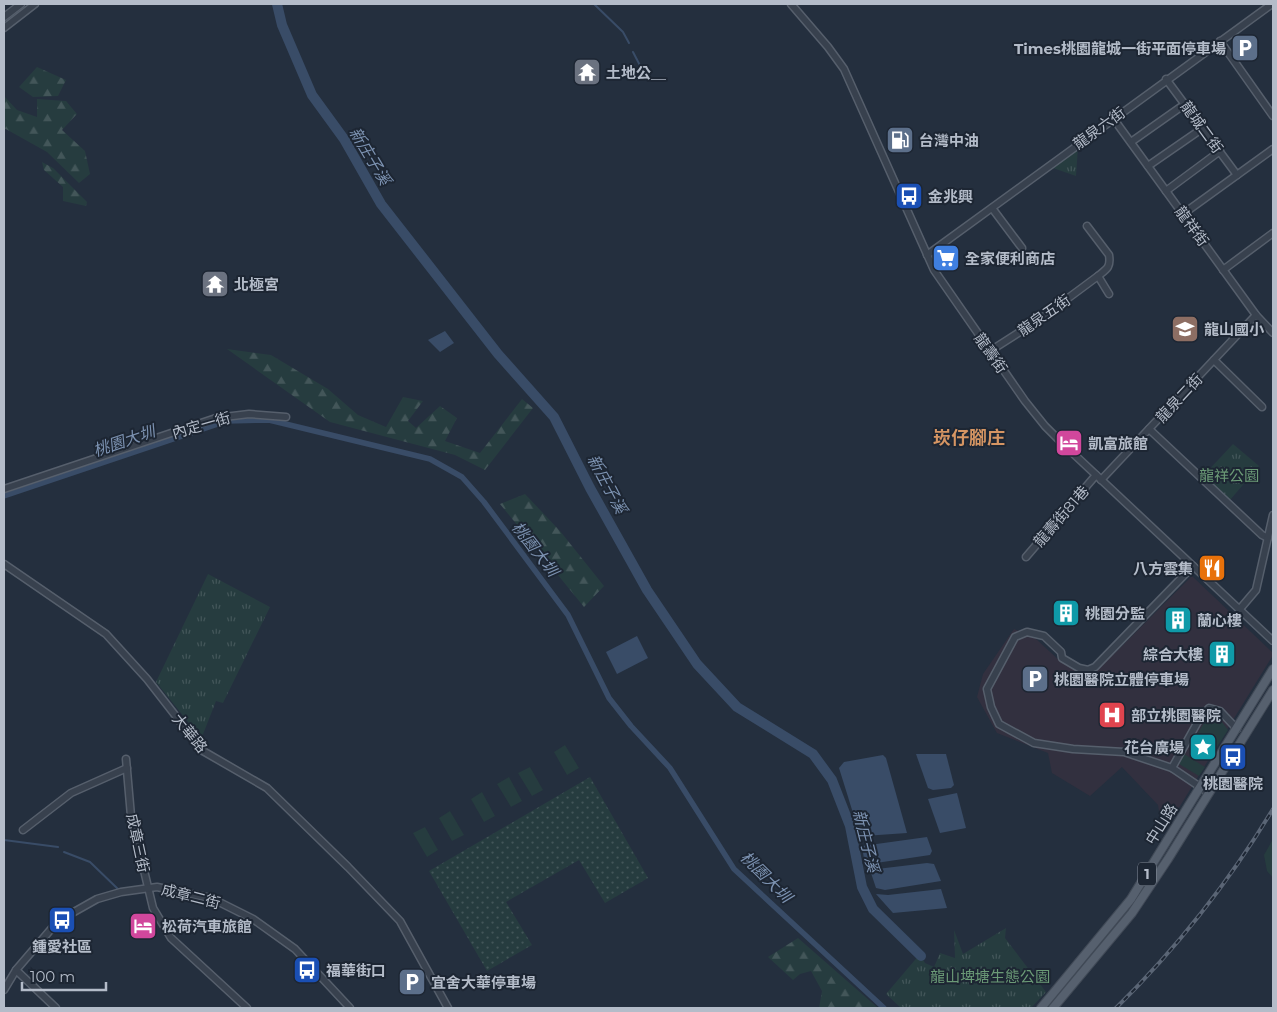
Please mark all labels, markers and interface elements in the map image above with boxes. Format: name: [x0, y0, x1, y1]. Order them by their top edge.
parking icon: Times桃園龍城一街平面停車場: [1230, 33, 1260, 63]
place label: Times桃園龍城一街平面停車場: [1014, 39, 1226, 58]
temple icon: 土地公＿: [572, 57, 602, 87]
place label: 土地公＿: [606, 63, 666, 82]
street label: 龍城二街: [1177, 97, 1227, 157]
street label: 龍泉六街: [1069, 103, 1129, 153]
water label: 新庄子溪: [345, 124, 396, 190]
fuel station icon: 台灣中油: [885, 125, 915, 155]
place label: 台灣中油: [919, 131, 979, 150]
bus stop icon: 金兆興: [894, 181, 924, 211]
place label: 金兆興: [928, 187, 973, 206]
street label: 龍祥街: [1171, 202, 1213, 250]
supermarket icon: 全家便利商店: [931, 243, 961, 273]
place label: 全家便利商店: [965, 249, 1055, 268]
temple icon: 北極宮: [200, 269, 230, 299]
place label: 北極宮: [234, 275, 279, 294]
street label: 龍泉五街: [1014, 290, 1074, 340]
school or university icon: 龍山國小: [1170, 314, 1200, 344]
place label: 龍山國小: [1204, 320, 1265, 339]
street label: 龍壽街: [970, 329, 1012, 377]
street label: 龍泉二街: [1152, 370, 1206, 426]
street label: 內定一街: [170, 408, 232, 442]
water label: 桃園大圳: [91, 421, 159, 460]
district label: 崁仔腳庄: [933, 427, 1005, 449]
hotel icon: 凱富旅館: [1054, 428, 1084, 458]
place label: 凱富旅館: [1088, 434, 1148, 453]
water label: 新庄子溪: [584, 451, 631, 518]
park label: 龍祥公園: [1199, 466, 1259, 485]
street label: 龍壽街81巷: [1029, 481, 1093, 551]
water label: 桃園大圳: [508, 518, 563, 582]
restaurant icon: 八方雲集: [1197, 553, 1227, 583]
place label: 八方雲集: [1133, 559, 1193, 578]
building icon: 桃園分監: [1051, 598, 1081, 628]
place label: 桃園分監: [1085, 604, 1145, 623]
building icon: 蘭心樓: [1163, 605, 1193, 635]
place label: 蘭心樓: [1197, 611, 1242, 630]
building icon: 綜合大樓: [1207, 639, 1237, 669]
place label: 綜合大樓: [1143, 645, 1203, 664]
parking icon: 桃園醫院立體停車場: [1020, 664, 1050, 694]
place label: 桃園醫院立體停車場: [1054, 670, 1189, 689]
hospital icon: 部立桃園醫院: [1097, 700, 1127, 730]
place label: 部立桃園醫院: [1131, 706, 1221, 725]
street label: 大華路: [168, 710, 212, 756]
place icon: 花台廣場: [1188, 732, 1218, 762]
place label: 花台廣場: [1124, 738, 1184, 757]
bus stop icon: 桃園醫院: [1218, 742, 1248, 772]
place label: 桃園醫院: [1203, 774, 1263, 793]
street label: 中山路: [1141, 800, 1181, 848]
water label: 新庄子溪: [849, 808, 883, 876]
street label: 成章三街: [122, 812, 154, 874]
water label: 桃園大圳: [737, 848, 797, 908]
road number: 1: [1138, 862, 1156, 886]
street label: 成章二街: [160, 880, 222, 912]
bus stop icon: 鍾愛社區: [47, 905, 77, 935]
hotel icon: 松荷汽車旅館: [128, 911, 158, 941]
place label: 松荷汽車旅館: [162, 917, 252, 936]
place label: 鍾愛社區: [32, 937, 92, 956]
bus stop icon: 福華街口: [292, 955, 322, 985]
scale bar: [22, 960, 106, 992]
place label: 福華街口: [326, 961, 386, 980]
text: 100 m: [30, 967, 75, 986]
parking icon: 宜舍大華停車場: [397, 967, 427, 997]
park label: 龍山埤塘生態公園: [930, 967, 1050, 986]
place label: 宜舍大華停車場: [431, 973, 536, 992]

